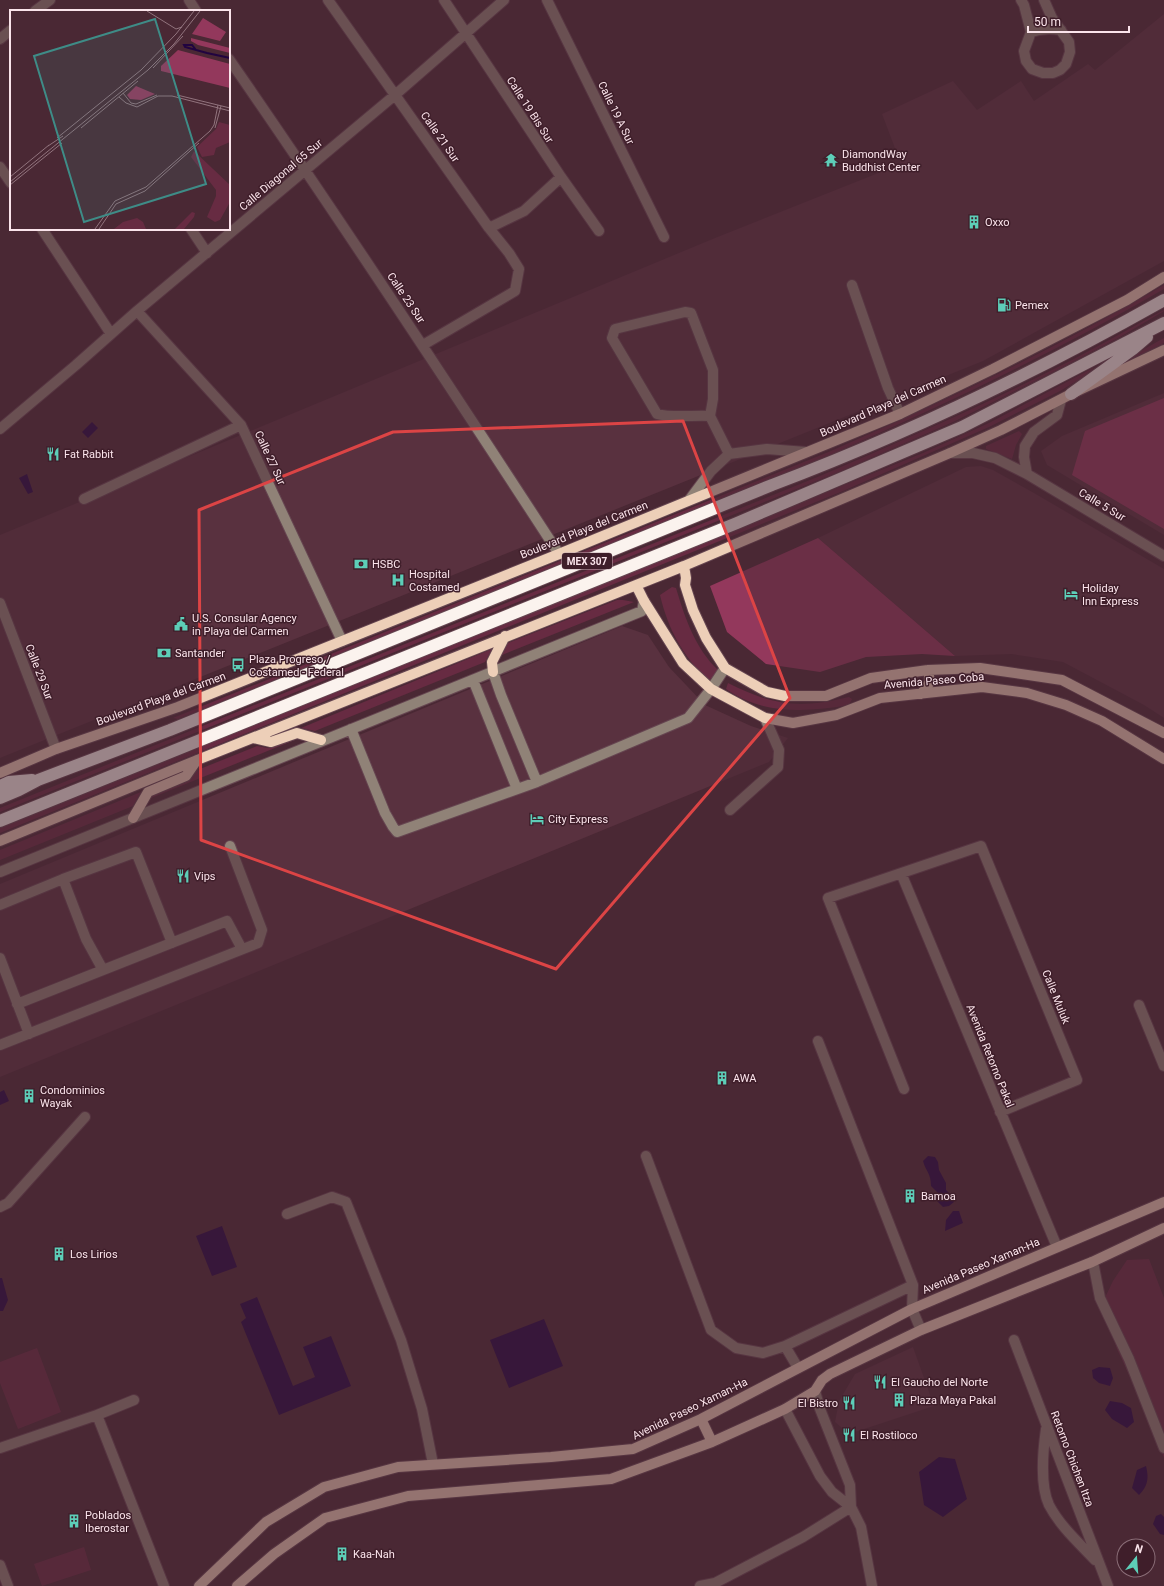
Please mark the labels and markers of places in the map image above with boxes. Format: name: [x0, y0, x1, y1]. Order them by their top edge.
place label: DiamondWay Buddhist Center: [842, 148, 921, 174]
temple icon: DiamondWay Buddhist Center: [823, 152, 839, 168]
building icon: Oxxo: [966, 214, 982, 230]
place label: Oxxo: [985, 216, 1010, 229]
fuel station icon: Pemex: [996, 297, 1012, 313]
place label: Pemex: [1015, 299, 1049, 312]
restaurant icon: Fat Rabbit: [45, 446, 61, 462]
place label: Fat Rabbit: [64, 448, 114, 461]
bank icon: HSBC: [353, 556, 369, 572]
place label: HSBC: [372, 558, 400, 571]
place label: Hospital Costamed: [409, 568, 459, 594]
hospital icon: Hospital Costamed: [390, 572, 406, 588]
place label: Holiday Inn Express: [1082, 582, 1139, 608]
hotel icon: Holiday Inn Express: [1063, 586, 1079, 602]
place label: U.S. Consular Agency in Playa del Carmen: [192, 612, 298, 638]
public building icon: U.S. Consular Agency in Playa del Carmen: [173, 616, 189, 632]
bank icon: Santander: [156, 645, 172, 661]
place label: Santander: [175, 647, 225, 660]
place label: Plaza Progreso / Costamed - Federal: [249, 653, 344, 679]
bus stop icon: Plaza Progreso / Costamed - Federal: [230, 657, 246, 673]
hotel icon: City Express: [529, 811, 545, 827]
place label: City Express: [548, 813, 608, 826]
restaurant icon: Vips: [175, 868, 191, 884]
place label: Vips: [194, 870, 216, 883]
building icon: AWA: [714, 1070, 730, 1086]
place label: AWA: [733, 1072, 757, 1085]
place label: Condominios Wayak: [40, 1084, 105, 1110]
building icon: Condominios Wayak: [21, 1088, 37, 1104]
building icon: Bamoa: [902, 1188, 918, 1204]
place label: Bamoa: [921, 1190, 956, 1203]
building icon: Los Lirios: [51, 1246, 67, 1262]
place label: Los Lirios: [70, 1248, 118, 1261]
restaurant icon: El Gaucho del Norte: [872, 1374, 888, 1390]
place label: El Gaucho del Norte: [891, 1376, 988, 1389]
building icon: Plaza Maya Pakal: [891, 1392, 907, 1408]
place label: Plaza Maya Pakal: [910, 1394, 996, 1407]
restaurant icon: El Bistro: [841, 1395, 857, 1411]
place label: El Bistro: [798, 1397, 838, 1410]
restaurant icon: El Rostiloco: [841, 1427, 857, 1443]
place label: El Rostiloco: [860, 1429, 918, 1442]
place label: Poblados Iberostar: [85, 1509, 131, 1535]
building icon: Poblados Iberostar: [66, 1513, 82, 1529]
building icon: Kaa-Nah: [334, 1546, 350, 1562]
place label: Kaa-Nah: [353, 1548, 395, 1561]

